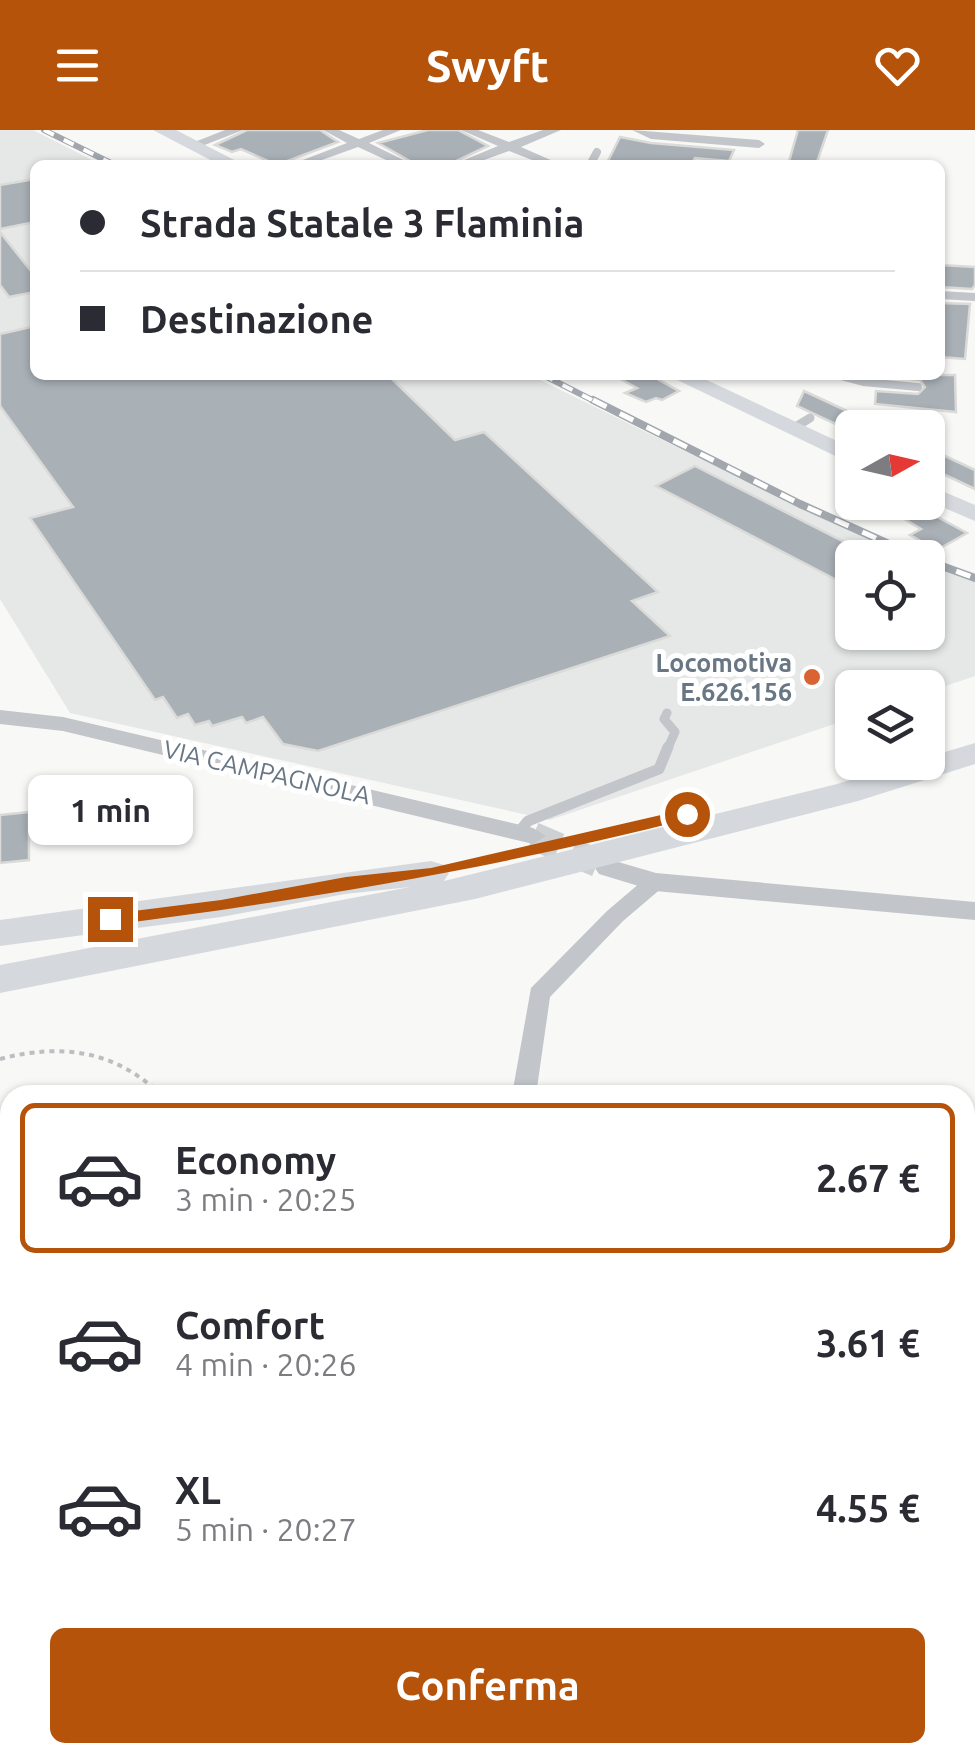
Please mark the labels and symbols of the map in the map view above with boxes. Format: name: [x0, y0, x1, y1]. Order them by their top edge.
north arrow: [835, 410, 945, 520]
place label: Locomotiva E.626.156: [656, 649, 792, 706]
marker: Locomotiva E.626.156: [801, 666, 823, 688]
street label: VIA CAMPAGNOLA: [161, 735, 373, 809]
callout: 1 min: [28, 774, 192, 844]
route start: [665, 792, 710, 837]
route end: [88, 897, 133, 942]

